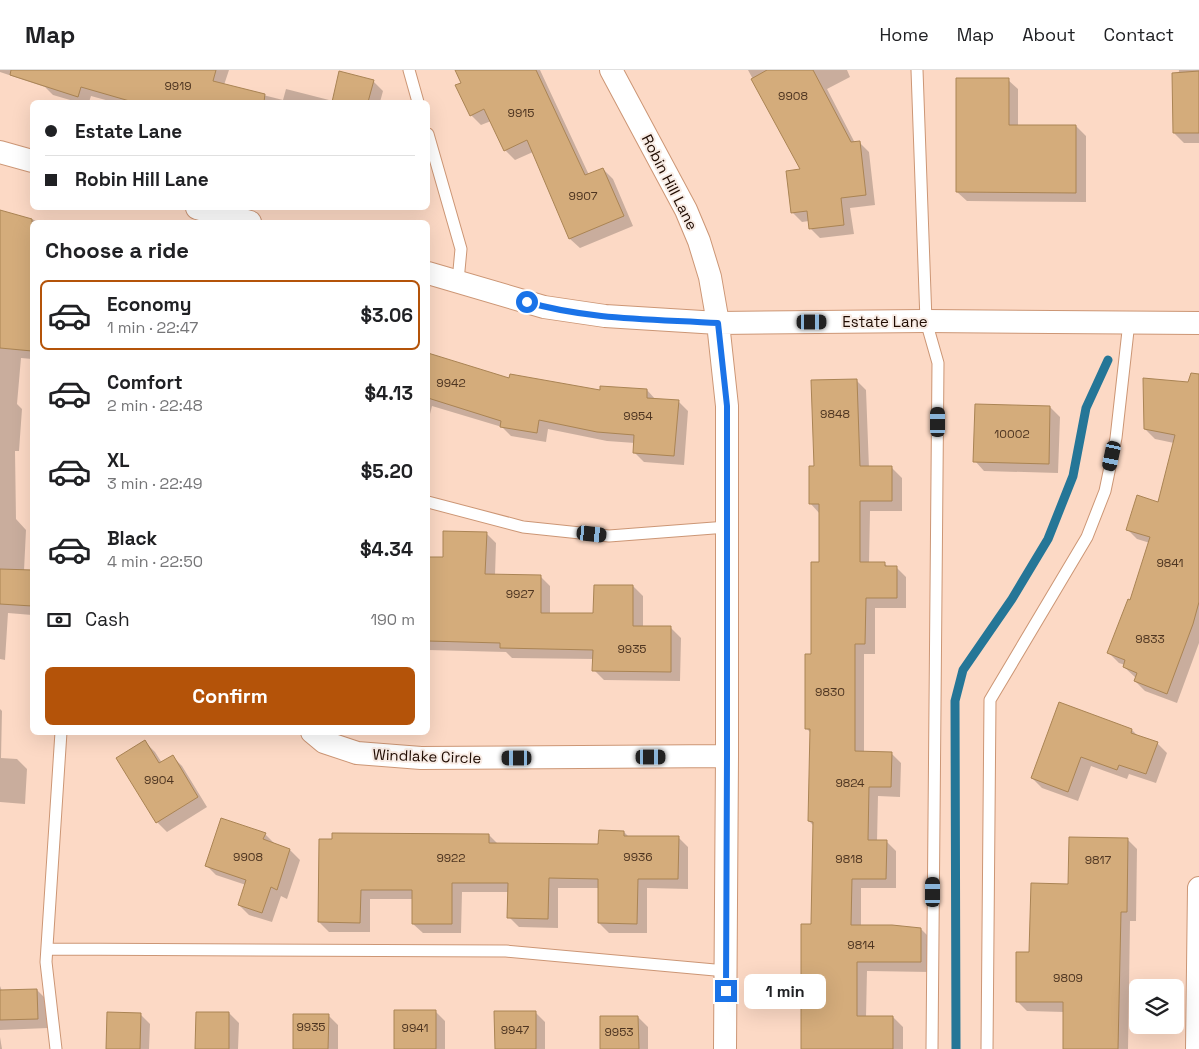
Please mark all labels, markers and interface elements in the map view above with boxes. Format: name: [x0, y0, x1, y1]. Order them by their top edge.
text: Map: [25, 19, 75, 50]
text: Home: [880, 23, 929, 46]
text: Map: [957, 23, 994, 46]
text: About: [1022, 23, 1076, 46]
text: Contact: [1104, 23, 1174, 46]
house number: 9919: [164, 78, 192, 94]
house number: 9908: [778, 88, 808, 104]
house number: 9915: [508, 105, 534, 121]
text: Estate Lane: [75, 119, 182, 144]
street label: Robin Hill Lane: [638, 131, 702, 233]
text: Robin Hill Lane: [75, 167, 209, 192]
house number: 9907: [569, 188, 598, 204]
text: Choose a ride: [45, 236, 189, 264]
route start: [516, 291, 538, 313]
text: Economy: [107, 292, 191, 317]
icon: car: [47, 293, 92, 338]
text: $3.06: [360, 303, 413, 328]
street label: Estate Lane: [842, 312, 928, 331]
car: [797, 315, 827, 330]
text: 1 min · 22:47: [107, 317, 198, 338]
text: Comfort: [107, 370, 183, 395]
icon: car: [47, 371, 92, 416]
house number: 9942: [436, 375, 466, 391]
text: $4.13: [365, 381, 413, 406]
text: 2 min · 22:48: [107, 395, 203, 416]
house number: 9848: [820, 406, 850, 422]
car: [930, 407, 945, 437]
house number: 9954: [623, 408, 653, 424]
house number: 10002: [994, 426, 1030, 442]
car: [1101, 440, 1122, 472]
text: XL: [107, 448, 130, 473]
icon: car: [47, 449, 92, 494]
text: $5.20: [361, 459, 413, 484]
text: 3 min · 22:49: [107, 473, 203, 494]
car: [576, 525, 607, 543]
text: Black: [107, 526, 157, 551]
icon: car: [47, 527, 92, 572]
text: $4.34: [360, 537, 413, 562]
text: 4 min · 22:50: [107, 551, 203, 572]
house number: 9841: [1156, 555, 1184, 571]
house number: 9927: [506, 586, 535, 602]
icon: cash: [45, 606, 73, 634]
text: Cash: [85, 607, 130, 632]
text: 190 m: [370, 609, 415, 630]
house number: 9833: [1135, 631, 1165, 647]
house number: 9935: [617, 641, 647, 657]
button: Confirm: [45, 667, 415, 725]
house number: 9830: [815, 684, 845, 700]
street label: Windlake Circle: [372, 745, 482, 767]
car: [636, 750, 666, 765]
car: [502, 751, 532, 766]
house number: 9904: [144, 772, 174, 788]
house number: 9824: [835, 775, 865, 791]
house number: 9908: [233, 849, 263, 865]
house number: 9936: [623, 849, 653, 865]
house number: 9922: [436, 850, 466, 866]
house number: 9818: [835, 851, 863, 867]
house number: 9817: [1085, 852, 1112, 868]
car: [925, 877, 940, 907]
house number: 9814: [847, 937, 875, 953]
house number: 9809: [1053, 970, 1083, 986]
callout: 1 min: [744, 974, 826, 1008]
map controls: [1129, 979, 1184, 1034]
button: layers: [1129, 979, 1184, 1034]
route end: [715, 980, 737, 1002]
text: 1 min: [765, 981, 805, 1002]
house number: 9935: [296, 1019, 326, 1035]
house number: 9941: [402, 1020, 428, 1036]
house number: 9947: [501, 1022, 530, 1038]
house number: 9953: [604, 1024, 634, 1040]

